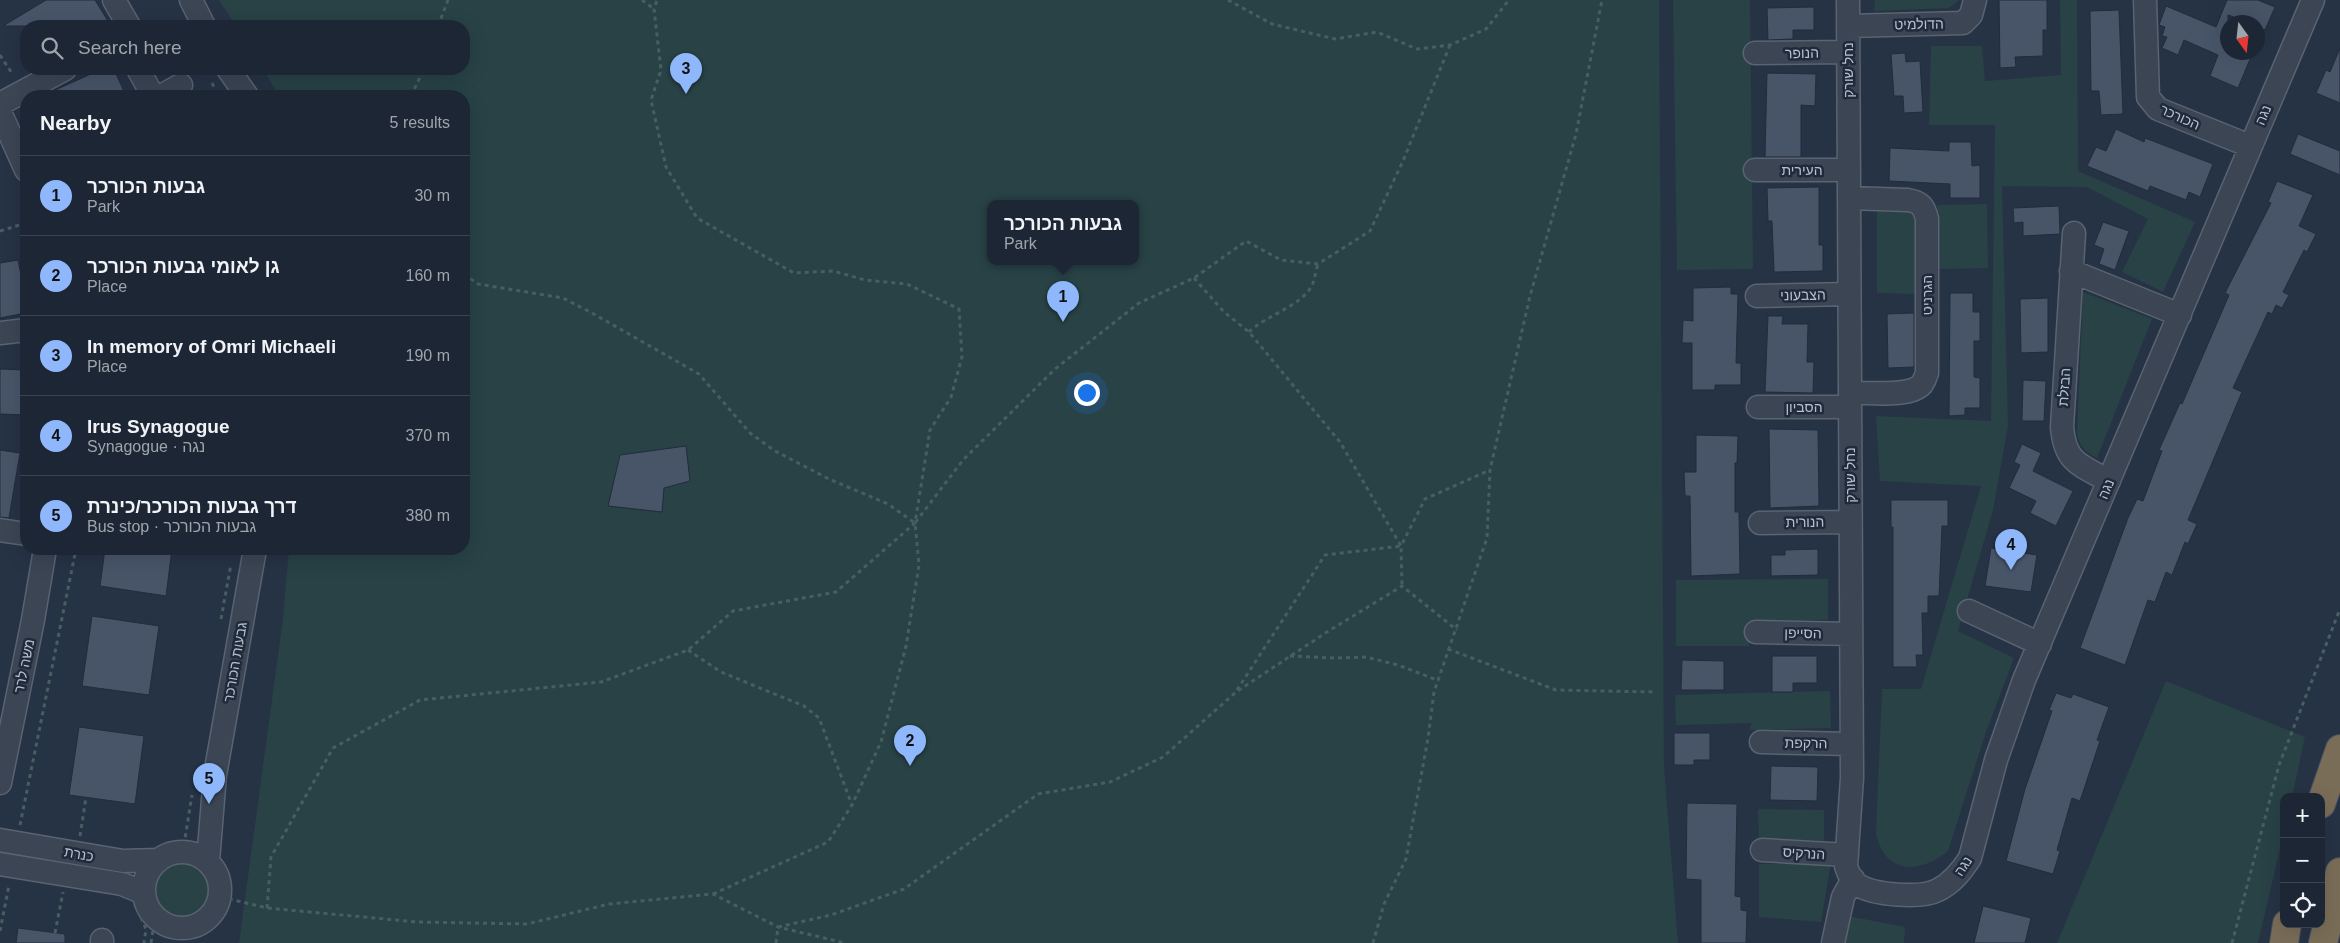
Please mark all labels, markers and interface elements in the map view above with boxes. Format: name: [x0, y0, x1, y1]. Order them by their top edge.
north arrow: [2220, 15, 2265, 60]
street label: הדולמיט: [1894, 16, 1944, 32]
search box: [20, 20, 470, 75]
icon: search: [38, 34, 66, 62]
text: Search here: [78, 37, 182, 58]
street label: נחל שורק: [1840, 42, 1856, 98]
street label: הנופר: [1785, 45, 1819, 61]
pin: 3: [670, 53, 702, 94]
street label: הכורכר: [2158, 101, 2202, 133]
street label: נגה: [2252, 103, 2274, 127]
text: Nearby: [40, 111, 111, 134]
text: 5 results: [390, 114, 450, 131]
street label: העירית: [1781, 162, 1823, 178]
text: גבעות הכורכר: [87, 176, 205, 197]
text: 1: [52, 187, 60, 204]
text: 30 m: [414, 187, 450, 204]
text: Park: [87, 198, 120, 215]
popup: [987, 200, 1139, 265]
text: גבעות הכורכר: [1004, 213, 1122, 234]
text: Park: [1004, 235, 1037, 252]
text: גן לאומי גבעות הכורכר: [87, 256, 280, 277]
text: 2: [52, 267, 60, 284]
text: 160 m: [406, 267, 450, 284]
street label: הגרניט: [1919, 275, 1935, 315]
text: Place: [87, 278, 127, 295]
pin: 1: [1047, 281, 1079, 322]
street label: הצבעוני: [1780, 287, 1826, 303]
text: In memory of Omri Michaeli: [87, 336, 336, 357]
text: 3: [52, 347, 60, 364]
text: 190 m: [406, 347, 450, 364]
text: Place: [87, 358, 127, 375]
street label: הבזלת: [2055, 367, 2073, 407]
your location: [1074, 380, 1100, 406]
street label: הסביון: [1785, 399, 1823, 415]
text: Irus Synagogue: [87, 416, 230, 437]
text: 4: [52, 427, 60, 444]
text: 370 m: [406, 427, 450, 444]
text: Synagogue · נגה: [87, 438, 205, 455]
street label: נחל שורק: [1842, 447, 1858, 503]
street label: נגה: [2095, 477, 2117, 501]
text: דרך גבעות הכורכר/כינרת: [87, 496, 297, 517]
text: 5: [52, 507, 60, 524]
text: 380 m: [406, 507, 450, 524]
street label: הנורית: [1786, 514, 1824, 530]
text: Bus stop · גבעות הכורכר: [87, 518, 256, 535]
pin: 4: [1995, 529, 2027, 570]
street label: גבעות הכורכר: [220, 621, 250, 703]
street label: הסייפן: [1784, 625, 1822, 641]
street label: משה לרר: [10, 638, 38, 694]
pin: 2: [894, 725, 926, 766]
street label: הרקפת: [1784, 735, 1828, 751]
pin: 5: [193, 763, 225, 804]
map controls: [2280, 793, 2325, 928]
button: +: [2280, 793, 2325, 838]
button: −: [2280, 838, 2325, 883]
street label: כנרת: [63, 844, 95, 864]
street label: הנרקיס: [1782, 844, 1826, 862]
street label: נגה: [1951, 853, 1975, 879]
button: locate: [2280, 883, 2325, 928]

